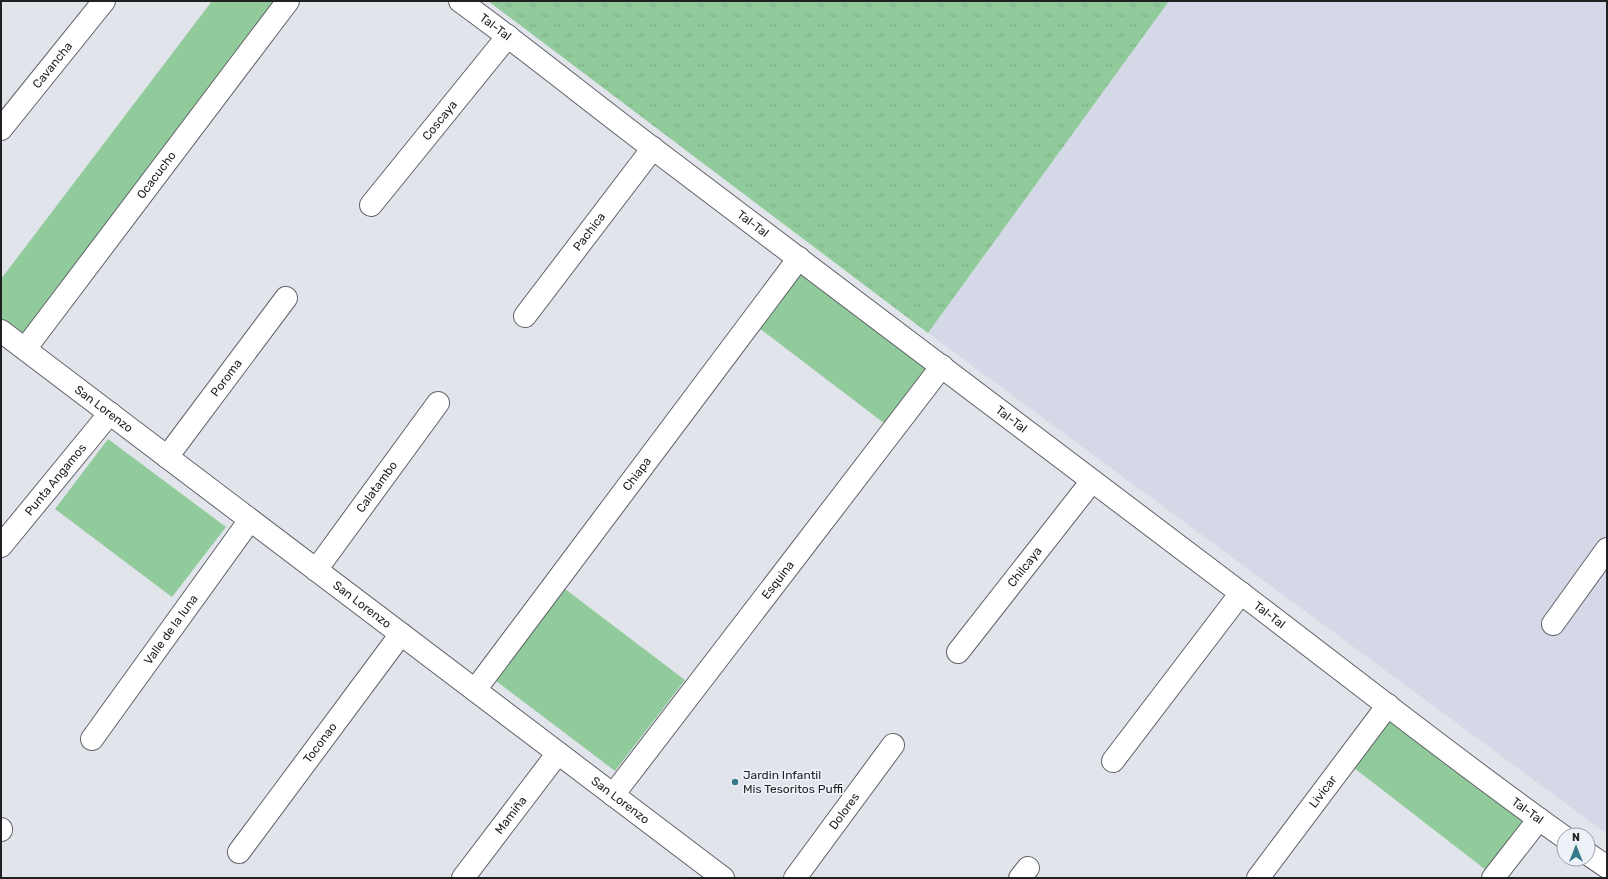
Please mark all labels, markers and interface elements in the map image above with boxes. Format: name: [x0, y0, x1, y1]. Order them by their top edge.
street label: Tal-Tal: [477, 11, 514, 44]
street label: Cavancha: [30, 39, 75, 91]
street label: Coscaya: [419, 98, 460, 143]
street label: Ocacucho: [134, 148, 179, 202]
street label: Tal-Tal: [734, 207, 772, 240]
street label: Pachica: [570, 210, 608, 254]
street label: Poroma: [208, 356, 245, 399]
street label: San Lorenzo: [72, 382, 136, 435]
street label: Tal-Tal: [993, 403, 1030, 436]
street label: Punta Angamos: [22, 441, 89, 518]
street label: Chiapa: [620, 454, 654, 494]
street label: Calatambo: [353, 458, 400, 515]
street label: Chilcaya: [1005, 544, 1045, 590]
street label: Esquina: [759, 558, 797, 602]
street label: San Lorenzo: [330, 578, 394, 631]
street label: Valle de la luna: [141, 592, 201, 667]
street label: Tal-Tal: [1251, 598, 1288, 631]
street label: Toconao: [300, 720, 340, 766]
place label: Jardin Infantil Mis Tesoritos Puffi: [743, 768, 843, 796]
street label: Livicar: [1306, 772, 1340, 811]
street label: San Lorenzo: [589, 774, 652, 827]
marker: Jardin Infantil Mis Tesoritos Puffi: [730, 777, 740, 787]
street label: Dolores: [826, 790, 862, 832]
street label: Mamiña: [492, 793, 530, 837]
street label: Tal-Tal: [1509, 795, 1546, 827]
north arrow: [1556, 827, 1596, 867]
text: N: [1572, 831, 1580, 844]

